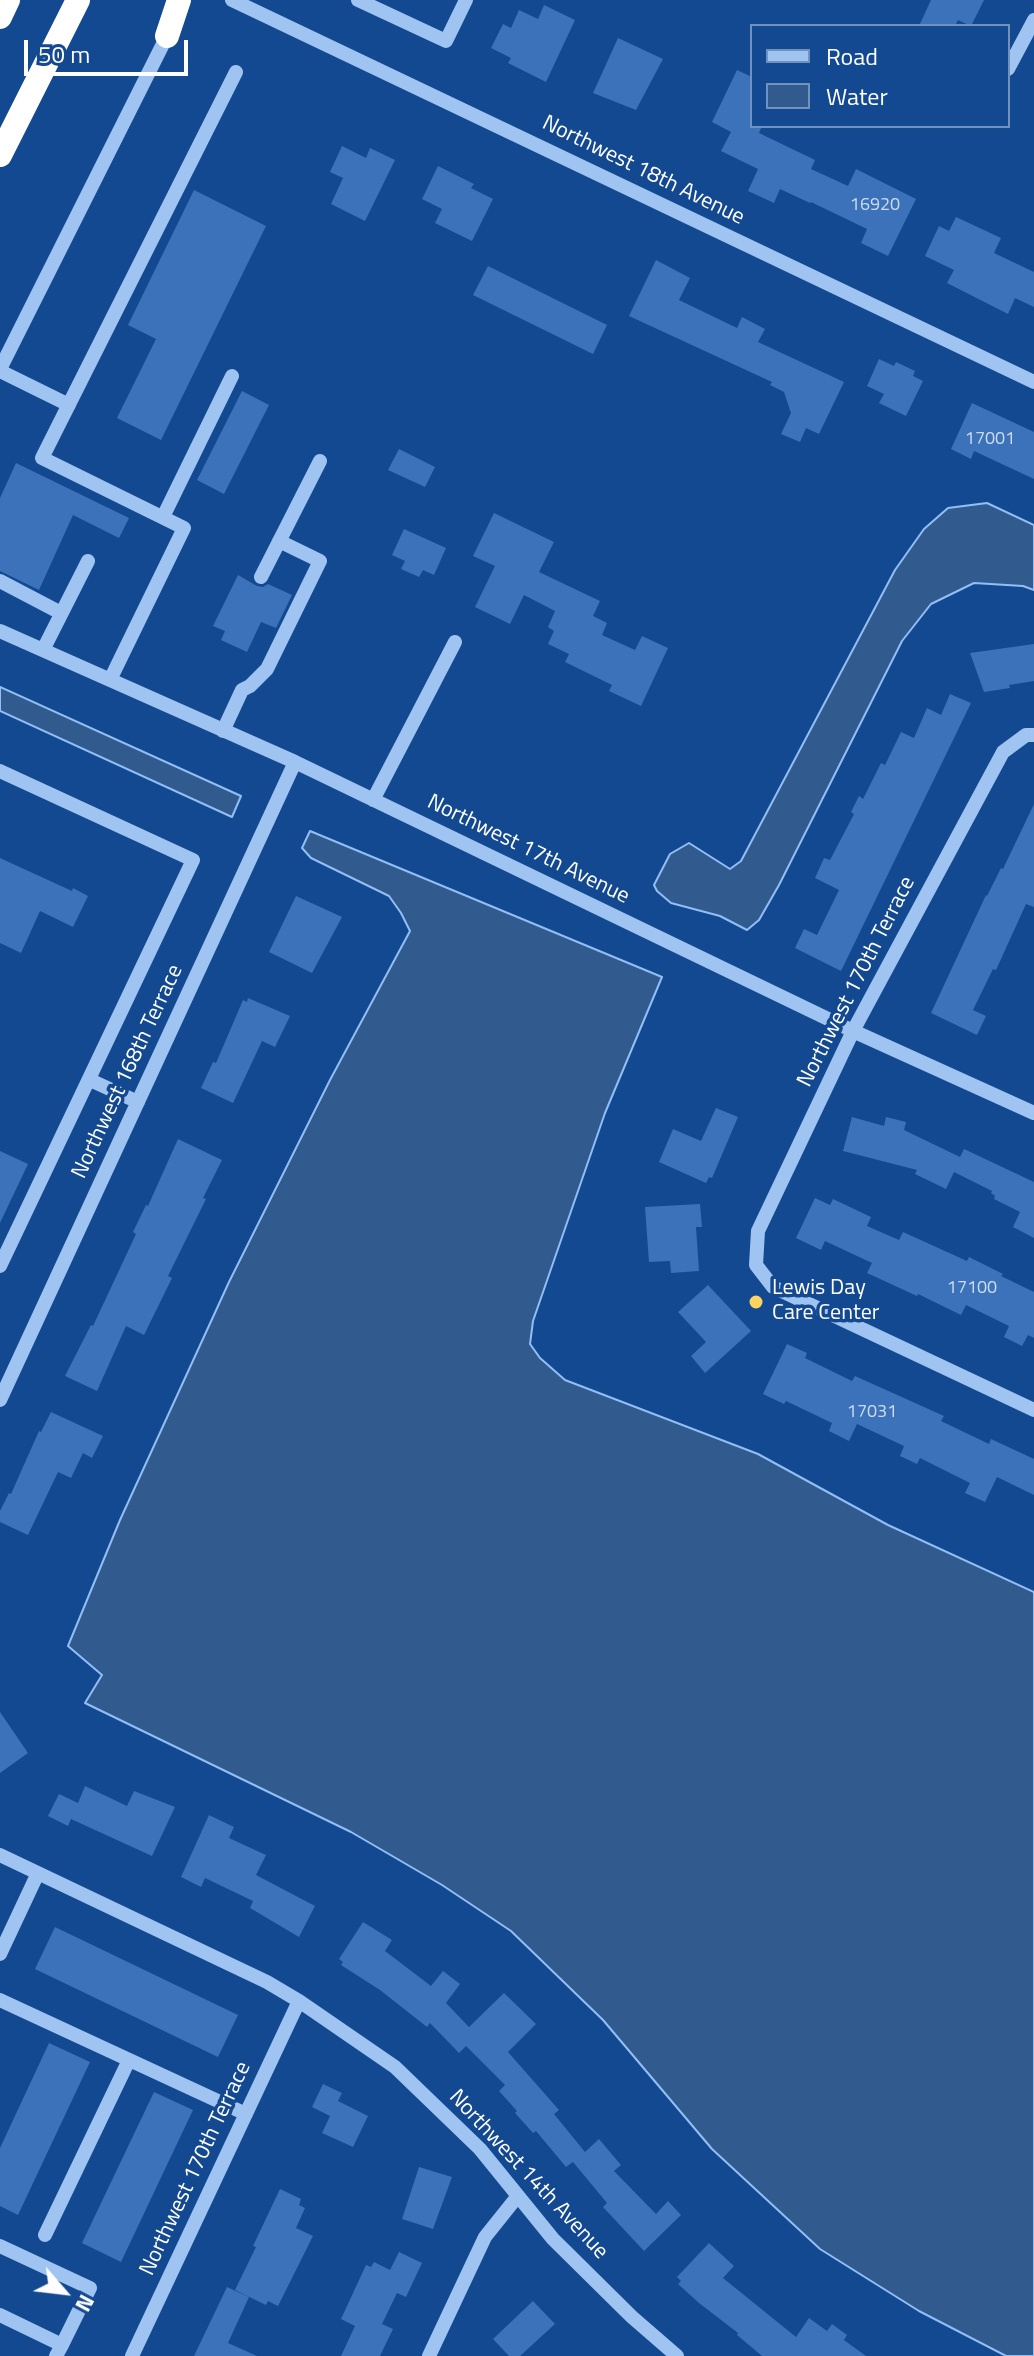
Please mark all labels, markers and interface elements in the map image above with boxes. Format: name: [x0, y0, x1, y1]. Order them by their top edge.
scale bar: [28, 24, 192, 74]
legend: [750, 24, 1010, 128]
text: 50 m: [38, 36, 90, 72]
text: Road: [826, 38, 878, 74]
text: Water: [826, 78, 888, 114]
street label: Northwest 18th Avenue: [538, 111, 748, 231]
house number: 16920: [850, 195, 900, 217]
house number: 17001: [965, 429, 1015, 451]
street label: Northwest 17th Avenue: [423, 790, 633, 910]
street label: Northwest 170th Terrace: [792, 872, 922, 1092]
street label: Northwest 168th Terrace: [67, 961, 189, 1183]
place label: Lewis Day Care Center: [772, 1276, 879, 1328]
house number: 17100: [947, 1278, 997, 1300]
marker: Lewis Day Care Center: [747, 1293, 765, 1311]
house number: 17031: [847, 1402, 897, 1424]
street label: Northwest 170th Terrace: [135, 2058, 257, 2280]
street label: Northwest 14th Avenue: [443, 2085, 613, 2265]
north arrow: [24, 2252, 104, 2332]
text: N: [67, 2289, 104, 2318]

